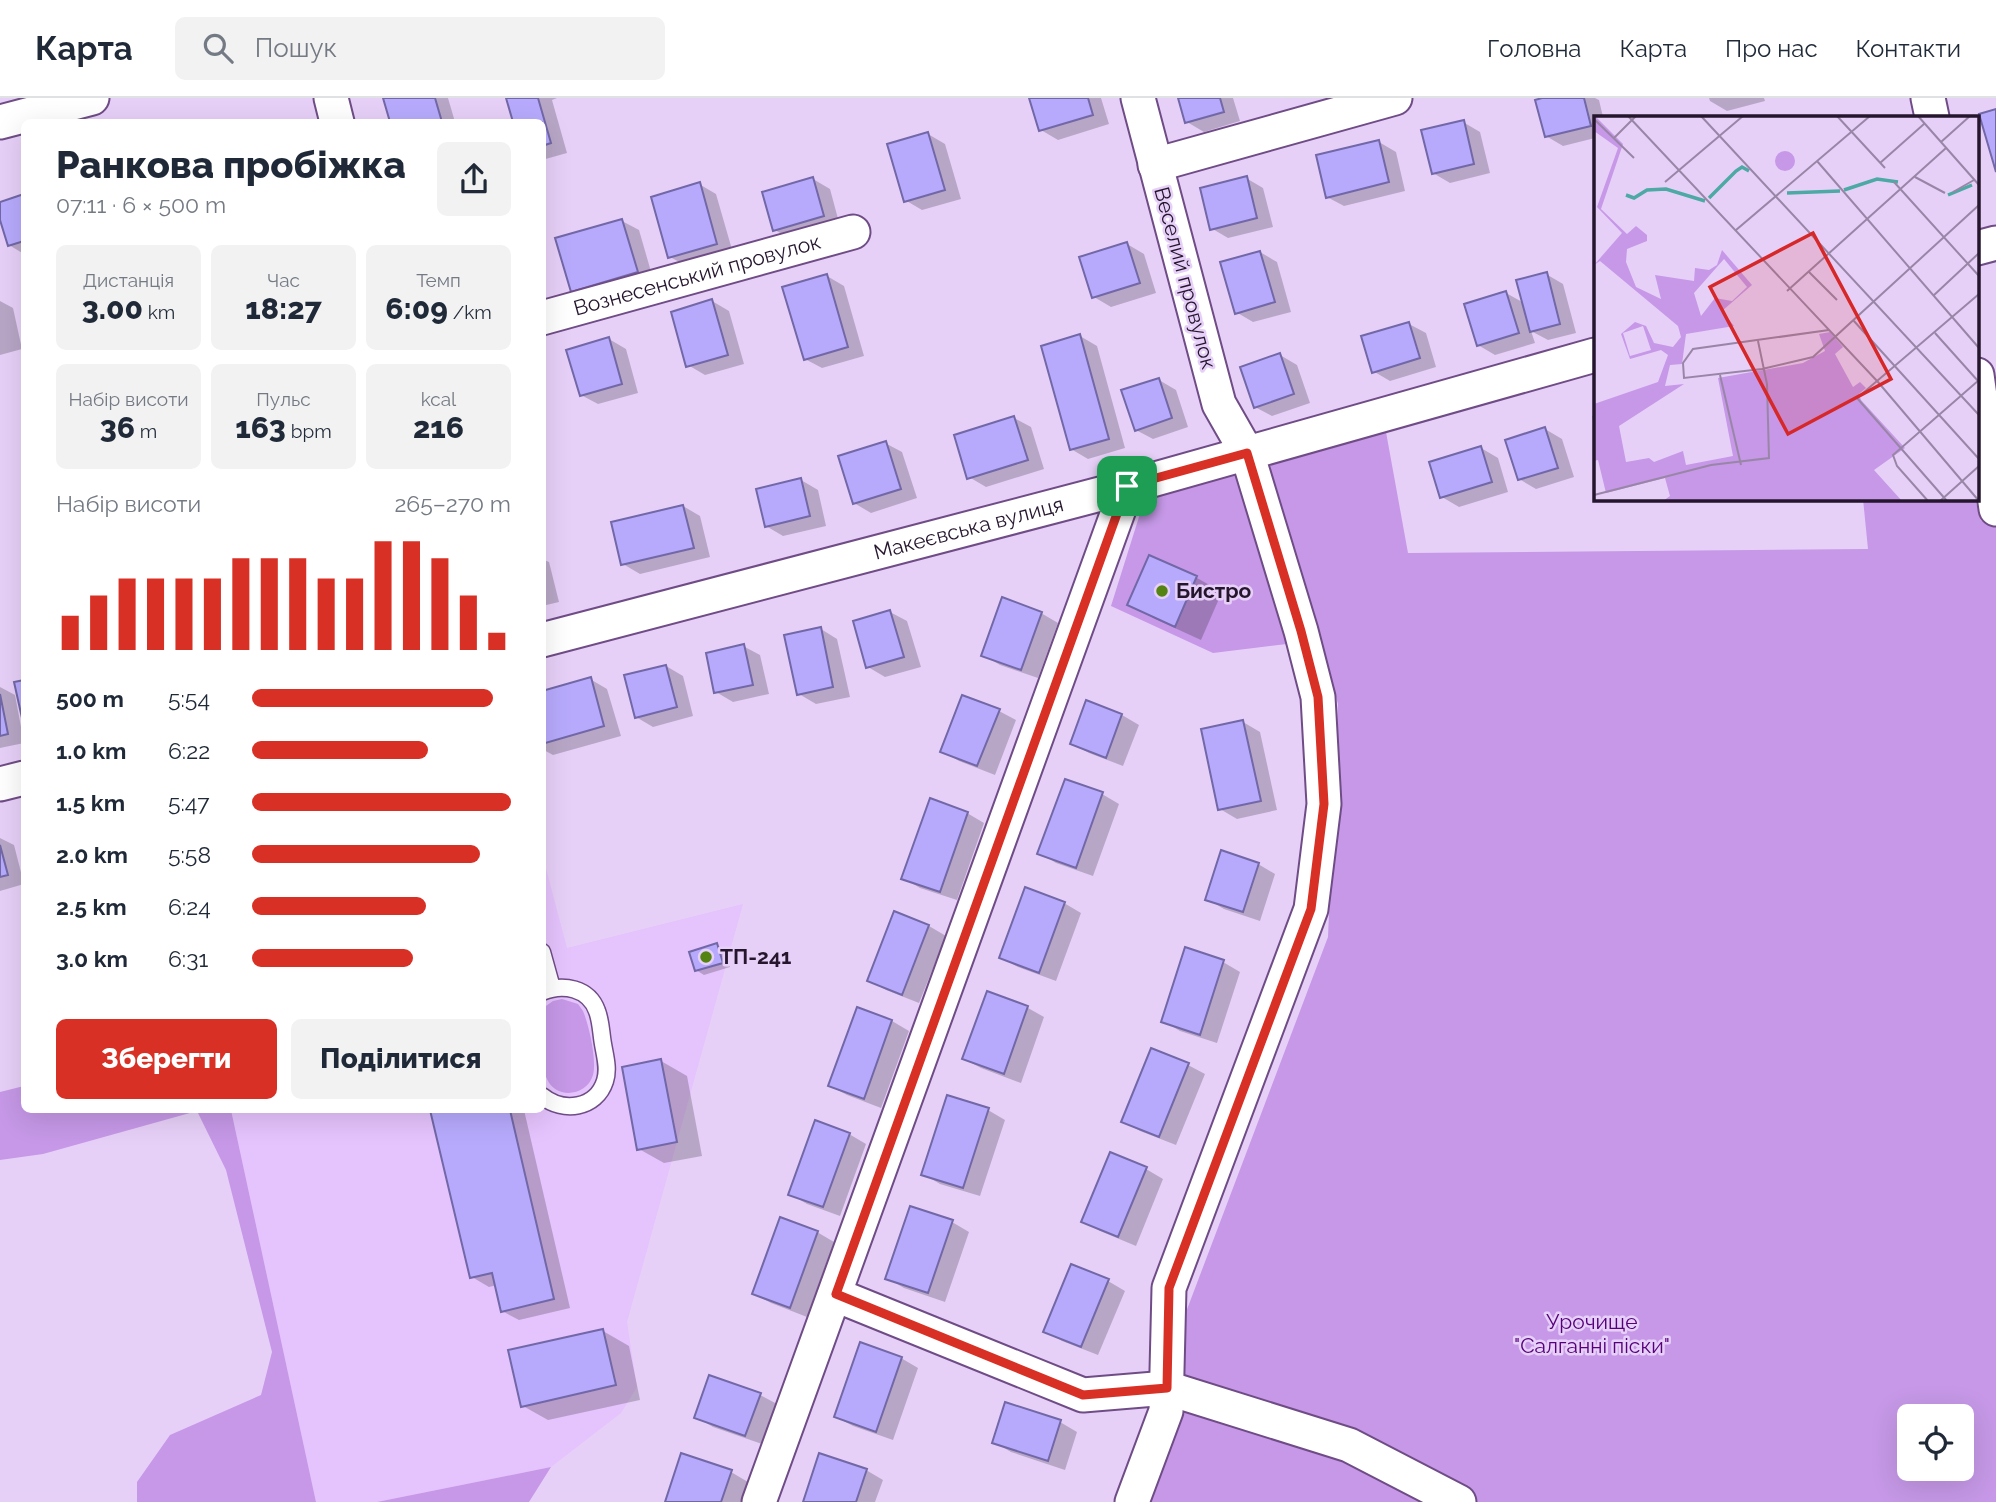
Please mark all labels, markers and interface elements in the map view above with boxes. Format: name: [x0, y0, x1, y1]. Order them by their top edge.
search box: [175, 17, 665, 80]
text: Карта: [35, 29, 133, 68]
icon: search: [199, 29, 237, 67]
text: Пошук: [255, 33, 337, 63]
text: Головна: [1487, 34, 1581, 63]
text: Карта: [1619, 34, 1687, 63]
text: Про нас: [1725, 34, 1818, 63]
text: Контакти: [1856, 34, 1961, 63]
inset map: [1594, 116, 1979, 500]
text: Ранкова пробіжка: [56, 142, 406, 187]
button: share: [437, 142, 511, 216]
street label: Веселий провулок: [1149, 184, 1222, 372]
text: 07:11 · 6 × 500 m: [56, 191, 226, 218]
street label: Вознесенський провулок: [571, 229, 823, 321]
text: Дистанція: [83, 269, 174, 291]
text: Час: [267, 269, 300, 291]
text: Темп: [416, 269, 461, 291]
text: 3.00: [82, 291, 143, 326]
text: 18:27: [245, 291, 322, 326]
text: 6:09: [385, 291, 448, 326]
text: km: [143, 301, 175, 323]
text: /km: [448, 301, 492, 323]
text: Набір висоти: [69, 388, 189, 410]
text: Пульс: [256, 388, 311, 410]
text: kcal: [421, 388, 456, 410]
text: 36: [100, 410, 135, 445]
text: 163: [235, 410, 286, 445]
text: 216: [413, 410, 464, 445]
text: m: [135, 420, 157, 442]
text: bpm: [286, 420, 332, 442]
pin: [1097, 456, 1157, 516]
icon: arrive: [1108, 467, 1146, 505]
text: Набір висоти: [56, 490, 201, 517]
text: 265–270 m: [394, 490, 511, 517]
street label: Макеєвська вулиця: [871, 491, 1066, 565]
place label: Бистро: [1176, 578, 1251, 603]
marker: Бистро: [1154, 583, 1170, 599]
text: 500 m: [56, 685, 124, 712]
text: 5:54: [168, 685, 210, 712]
text: 1.0 km: [56, 737, 126, 764]
text: 6:22: [168, 737, 210, 764]
text: 1.5 km: [56, 789, 125, 816]
text: 5:47: [168, 789, 210, 816]
text: 2.0 km: [56, 841, 128, 868]
text: 5:58: [168, 841, 211, 868]
text: 2.5 km: [56, 893, 127, 920]
text: 6:24: [168, 893, 211, 920]
place label: ТП-241: [720, 944, 791, 969]
text: 3.0 km: [56, 945, 128, 972]
text: 6:31: [168, 945, 208, 972]
marker: ТП-241: [698, 949, 714, 965]
button: Зберегти: [56, 1019, 277, 1099]
button: Поділитися: [291, 1019, 511, 1099]
park label: Урочище "Салганні піски": [1514, 1309, 1670, 1358]
map controls: [1897, 1404, 1974, 1481]
button: locate: [1897, 1404, 1974, 1481]

